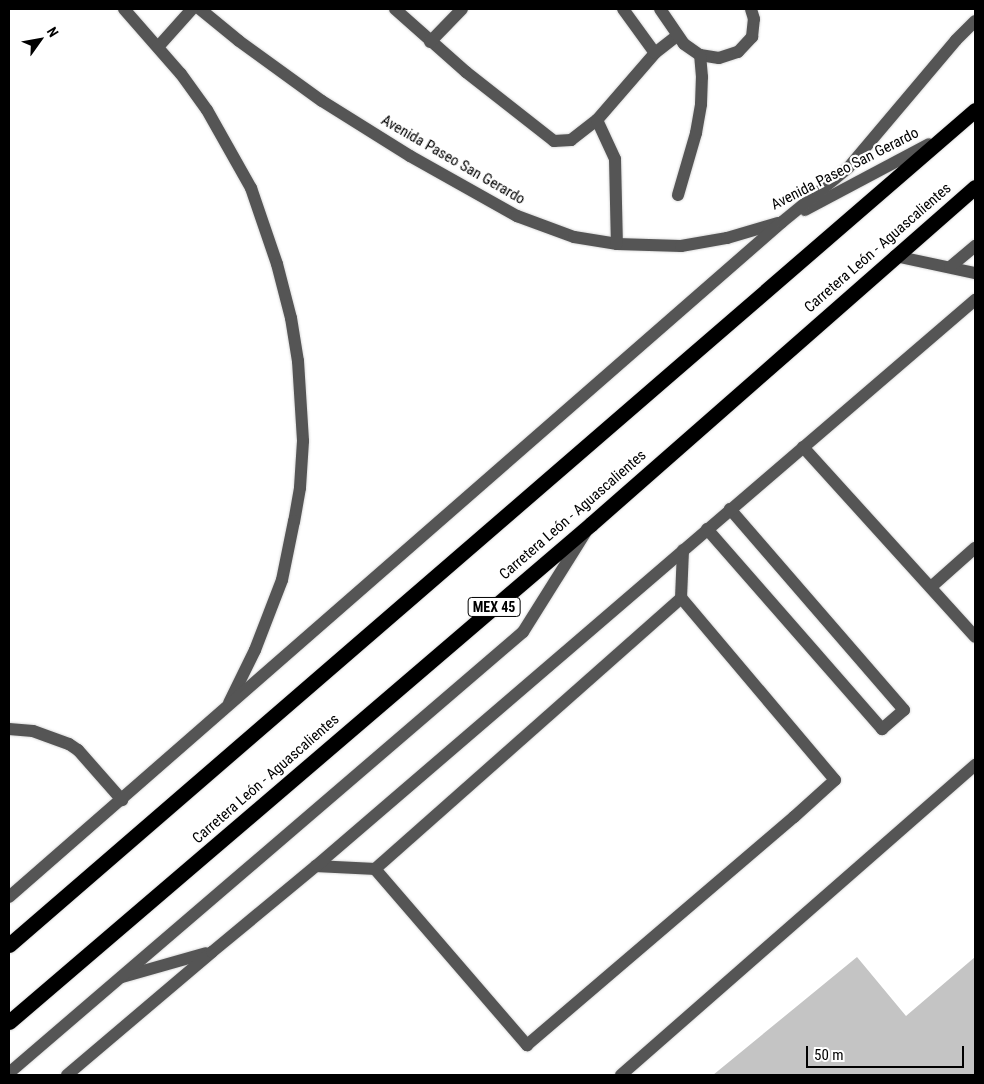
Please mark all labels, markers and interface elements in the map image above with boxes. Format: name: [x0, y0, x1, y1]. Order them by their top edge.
north arrow: [15, 15, 65, 65]
text: N: [44, 24, 62, 40]
street label: Avenida Paseo San Gerardo: [378, 111, 528, 209]
street label: Avenida Paseo San Gerardo: [768, 124, 922, 214]
street label: Carretera León - Aguascalientes: [801, 179, 955, 317]
street label: Carretera León - Aguascalientes: [496, 446, 650, 584]
road number: MEX 45: [466, 596, 522, 618]
street label: Carretera León - Aguascalientes: [189, 710, 343, 848]
scale bar: [809, 1036, 966, 1068]
text: 50 m: [814, 1046, 844, 1064]

